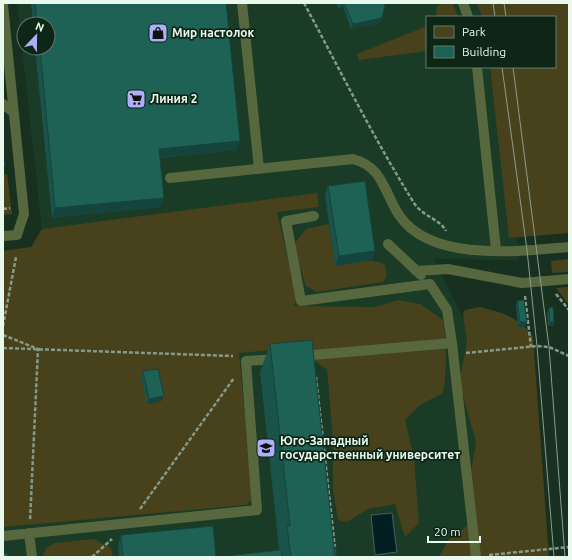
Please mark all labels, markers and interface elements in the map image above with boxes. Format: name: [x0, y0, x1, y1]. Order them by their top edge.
north arrow: [16, 16, 56, 56]
legend: [426, 16, 556, 68]
text: N: [34, 20, 46, 34]
shop icon: Мир настолок: [147, 22, 169, 44]
text: Park: [462, 25, 486, 38]
place label: Мир настолок: [172, 26, 255, 39]
text: Building: [462, 45, 506, 58]
supermarket icon: Линия 2: [125, 88, 147, 110]
place label: Линия 2: [150, 92, 198, 105]
place label: Юго-Западный государственный университет: [280, 434, 460, 461]
school or university icon: Юго-Западный государственный университет: [255, 437, 277, 459]
scale bar: [428, 518, 480, 544]
text: 20 m: [434, 525, 461, 538]

